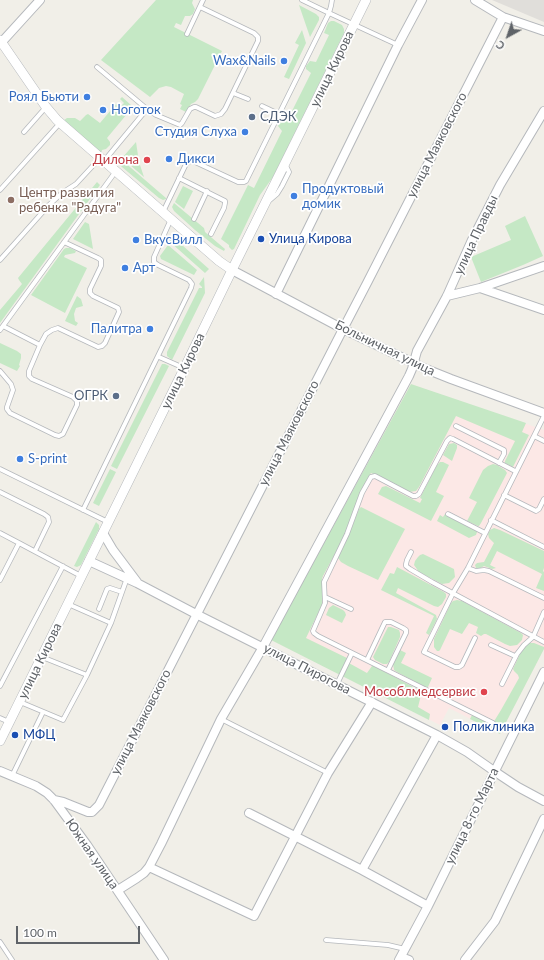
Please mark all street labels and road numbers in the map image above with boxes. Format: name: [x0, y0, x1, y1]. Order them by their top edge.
street label: улица Кирова: [307, 29, 357, 109]
street label: улица Маяковского: [404, 90, 470, 200]
street label: улица Правды: [451, 193, 501, 277]
street label: Больничная улица: [332, 317, 438, 379]
street label: улица Кирова: [158, 331, 208, 411]
street label: улица Маяковского: [256, 378, 322, 488]
street label: улица Кирова: [15, 621, 65, 701]
street label: улица Пирогова: [261, 640, 353, 698]
street label: улица Маяковского: [108, 667, 174, 777]
street label: улица 8-го Марта: [442, 765, 502, 867]
street label: Южная улица: [62, 816, 122, 892]

